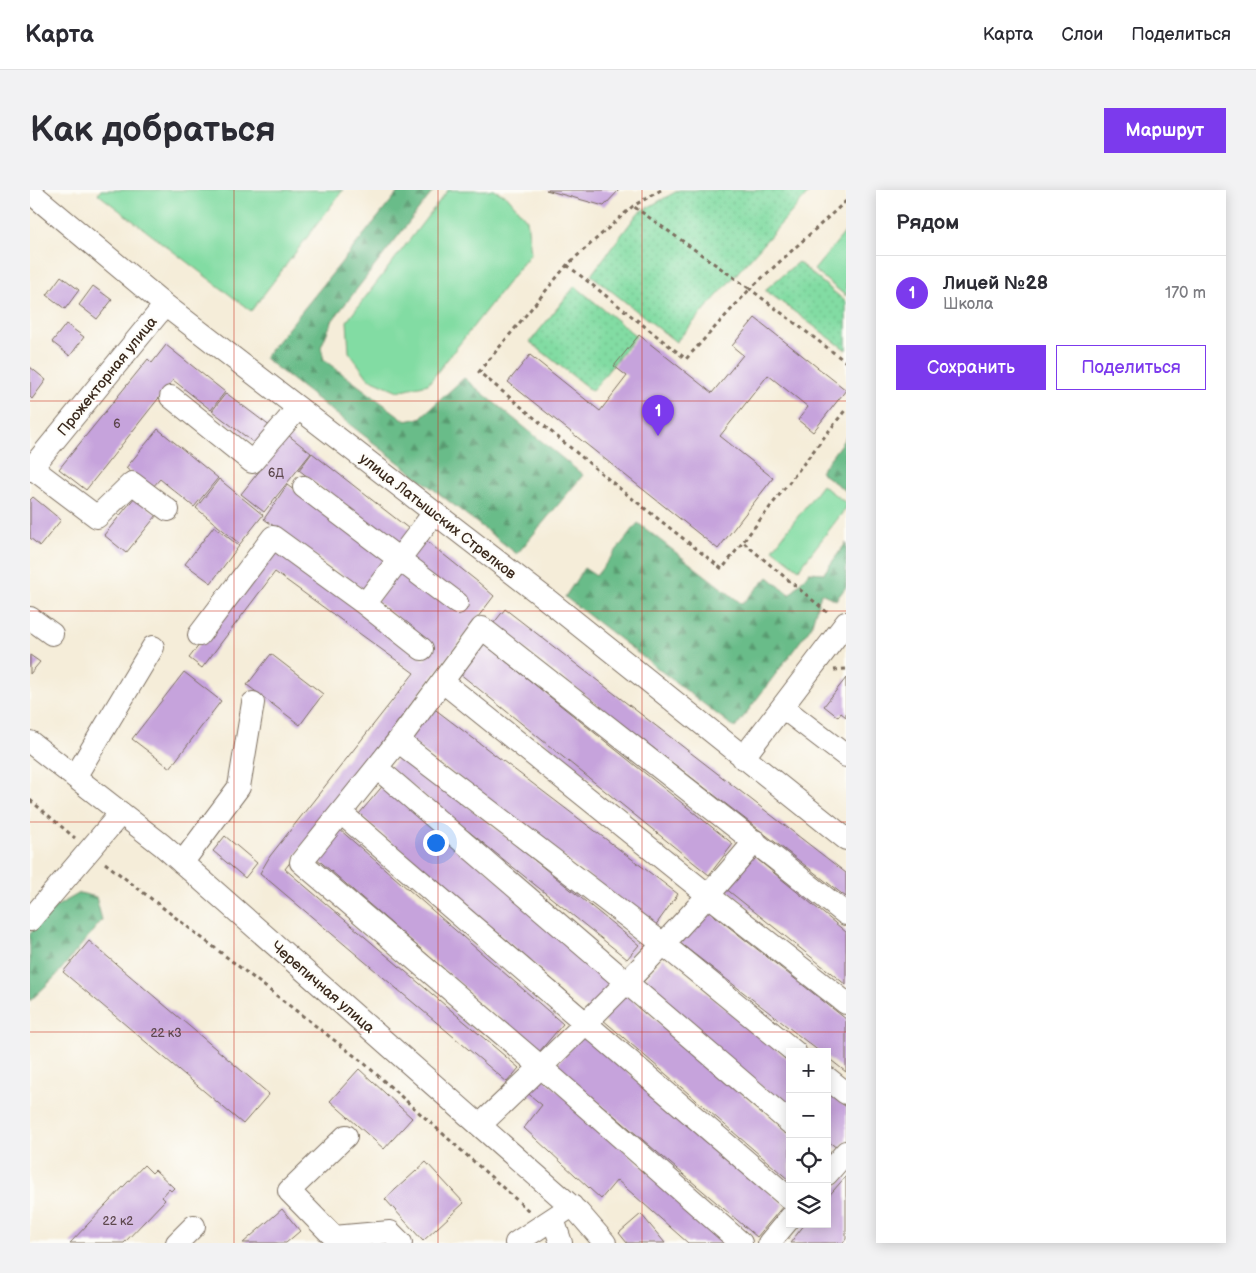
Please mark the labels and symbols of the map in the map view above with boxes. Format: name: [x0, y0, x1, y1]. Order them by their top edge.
street label: Прожекторная улица: [53, 313, 162, 440]
pin: 1: [642, 395, 674, 436]
house number: 6: [113, 417, 121, 432]
street label: улица Латышских Стрелков: [356, 449, 520, 584]
house number: 6Д: [268, 466, 284, 481]
your location: [423, 830, 449, 856]
street label: Черепичная улица: [267, 937, 379, 1038]
house number: 22 к3: [150, 1026, 182, 1041]
house number: 22 к2: [103, 1214, 133, 1229]

